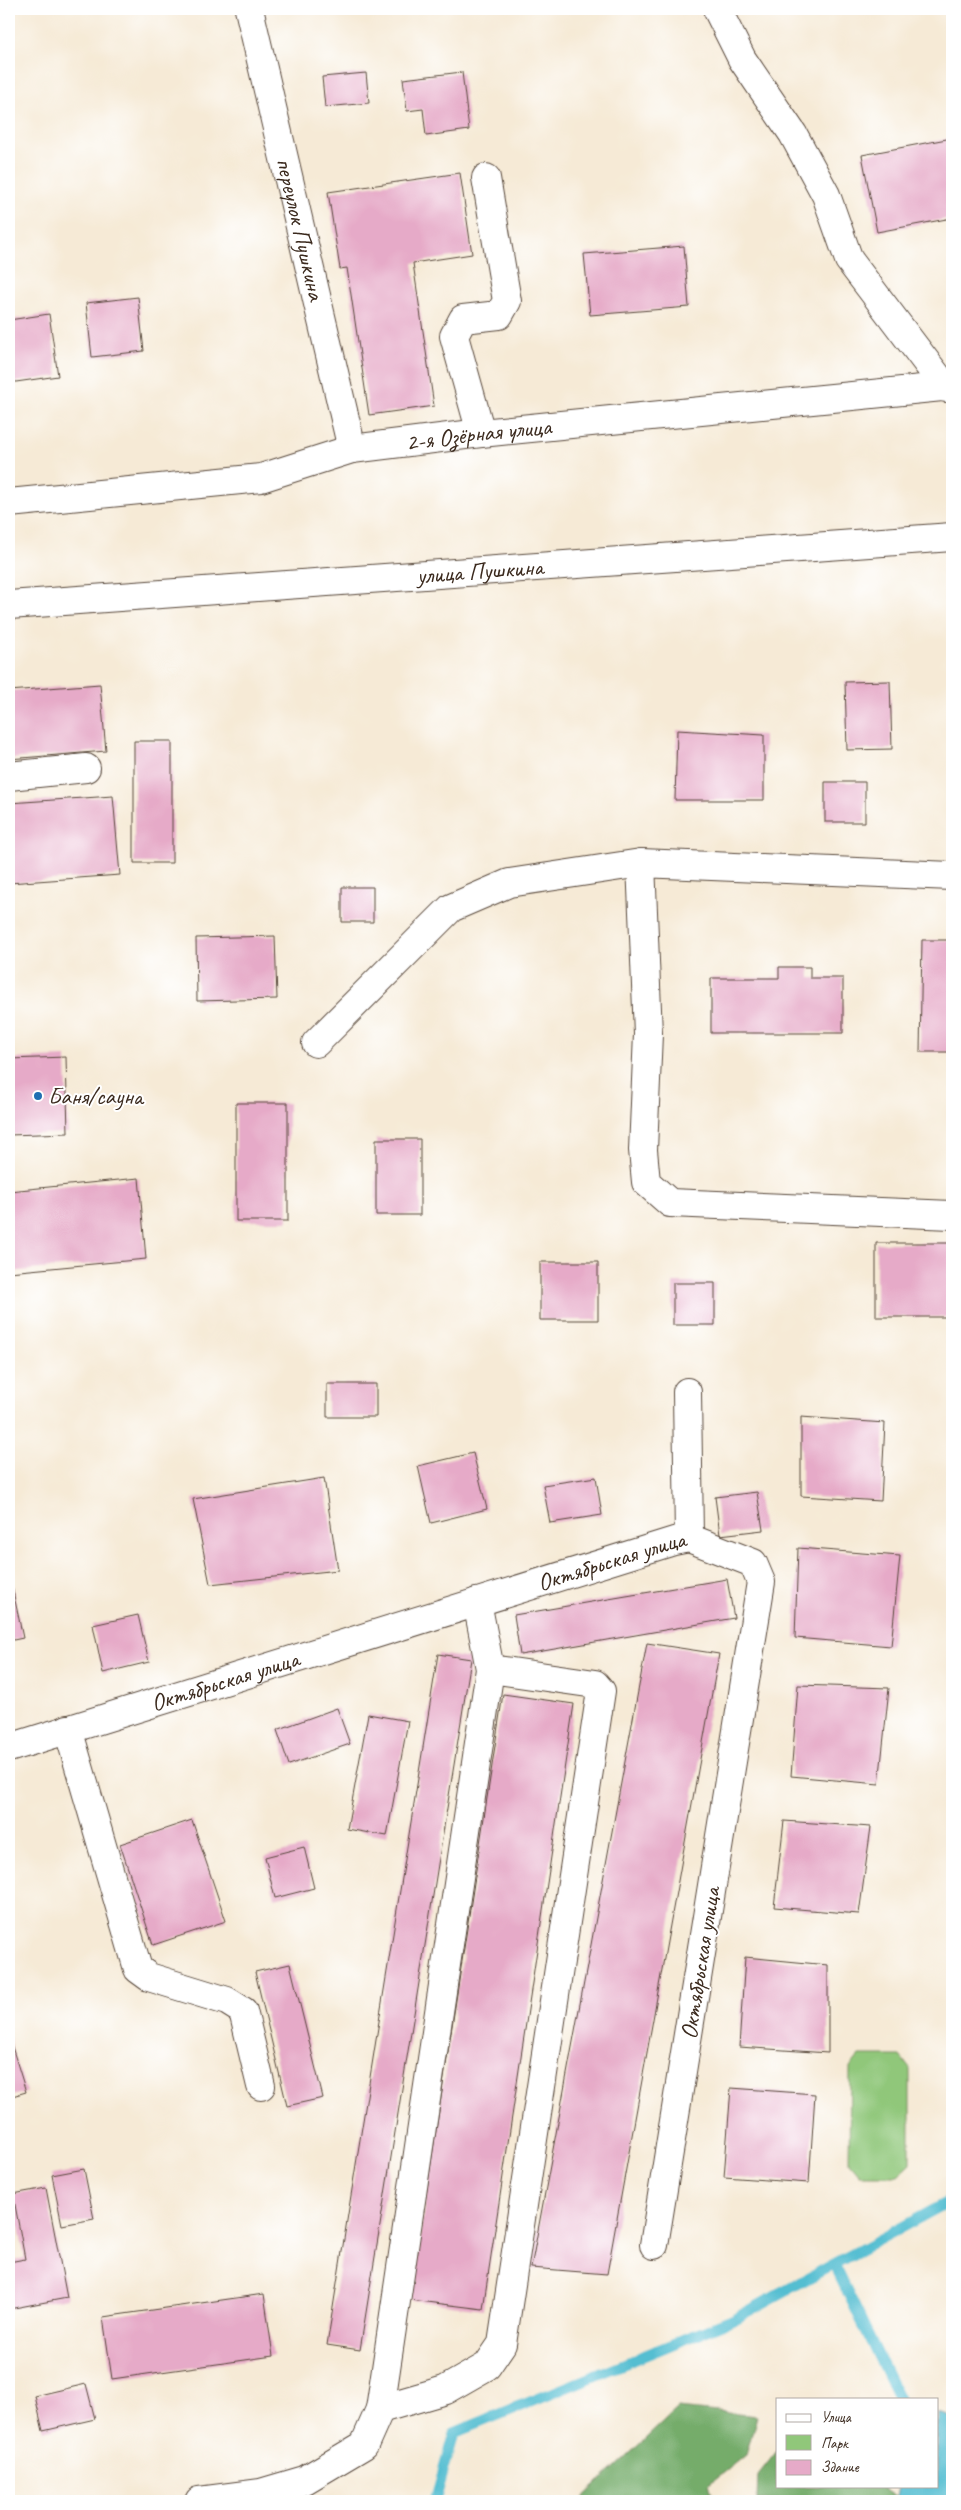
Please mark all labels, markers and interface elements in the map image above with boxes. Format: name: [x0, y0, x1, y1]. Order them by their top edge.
street label: переулок Пушкина: [269, 155, 332, 305]
street label: 2-я Озёрная улица: [404, 411, 554, 457]
street label: улица Пушкина: [414, 551, 546, 591]
place label: Баня/сауна: [48, 1081, 145, 1111]
marker: Баня/сауна: [32, 1090, 44, 1102]
street label: Октябрьская улица: [534, 1524, 690, 1598]
street label: Октябрьская улица: [147, 1643, 305, 1718]
street label: Октябрьская улица: [673, 1883, 727, 2041]
legend: [776, 2398, 938, 2488]
text: Улица: [821, 2408, 852, 2427]
text: Парк: [821, 2434, 849, 2453]
text: Здание: [821, 2458, 860, 2477]

